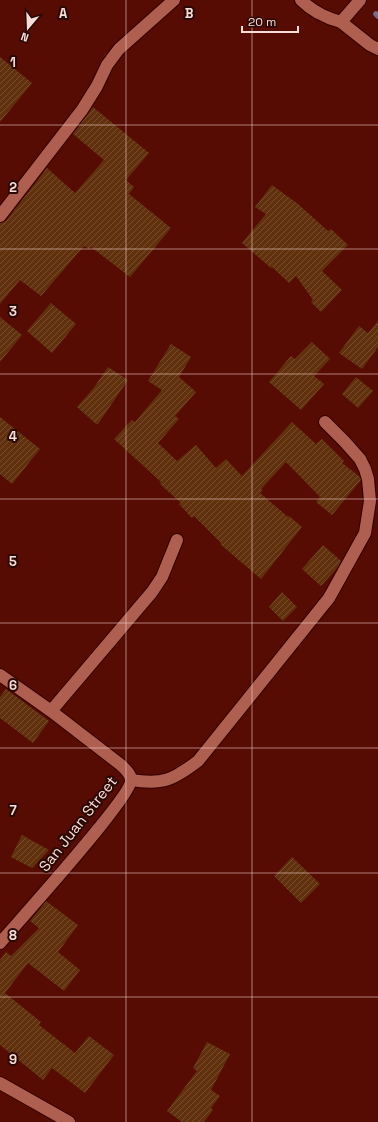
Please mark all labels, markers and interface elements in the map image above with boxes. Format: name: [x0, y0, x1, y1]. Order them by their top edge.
text: A: [59, 5, 68, 22]
text: B: [185, 5, 194, 22]
north arrow: [8, 8, 48, 48]
scale bar: [242, 8, 298, 34]
text: 20 m: [248, 14, 276, 30]
text: N: [19, 30, 31, 45]
text: 1: [10, 54, 16, 71]
text: 2: [9, 179, 17, 196]
text: 3: [9, 303, 17, 320]
text: 4: [9, 428, 17, 445]
text: 5: [9, 553, 17, 570]
text: 6: [9, 677, 17, 694]
street label: San Juan Street: [34, 772, 121, 875]
text: 7: [9, 802, 17, 819]
text: 8: [9, 927, 17, 944]
text: 9: [9, 1051, 17, 1068]

